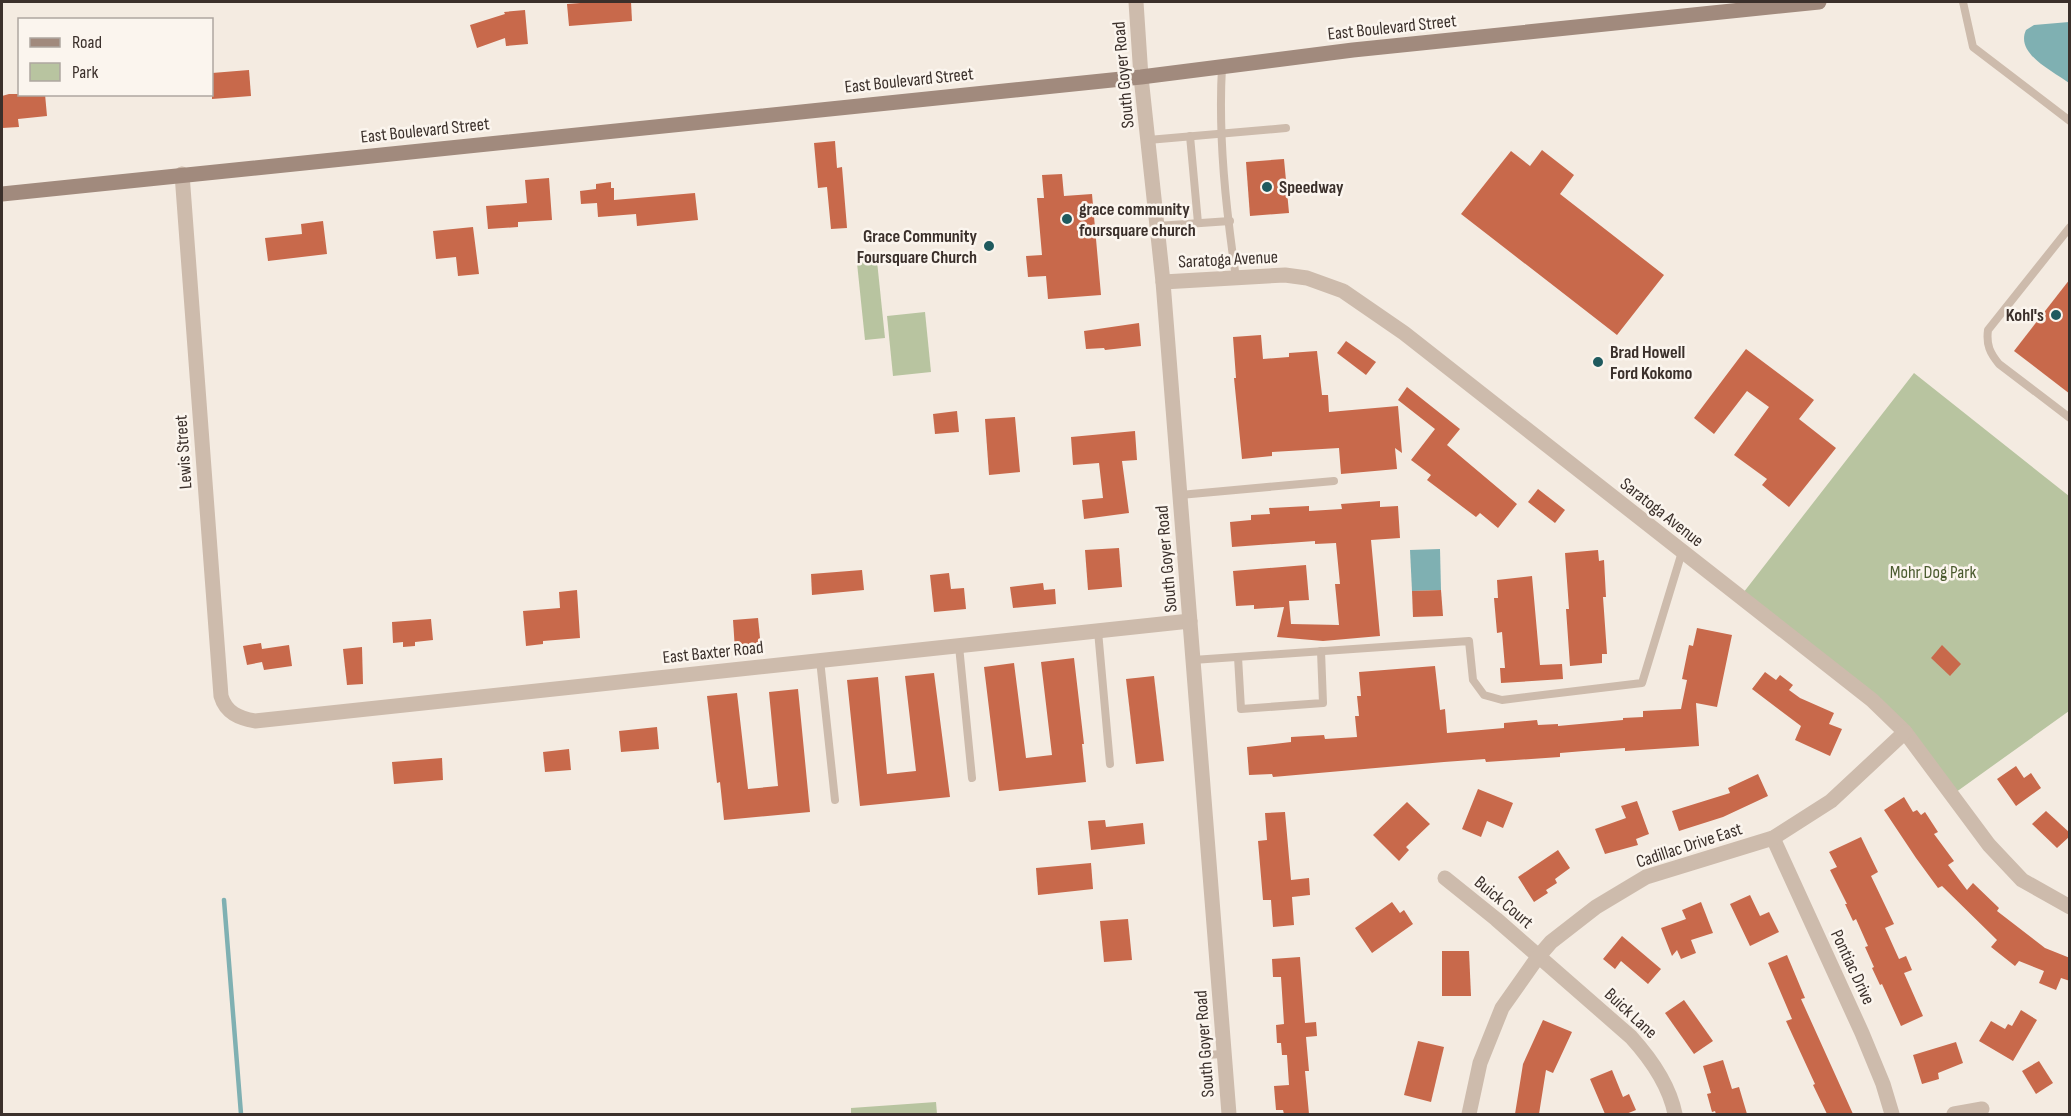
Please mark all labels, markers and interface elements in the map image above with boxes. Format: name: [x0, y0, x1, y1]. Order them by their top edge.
street label: East Boulevard Street: [1327, 10, 1458, 45]
legend: [18, 18, 213, 96]
street label: South Goyer Road: [1108, 21, 1139, 129]
text: Road: [72, 32, 102, 53]
text: Park: [72, 62, 98, 83]
street label: East Boulevard Street: [844, 63, 975, 98]
street label: East Boulevard Street: [360, 113, 491, 148]
place label: Speedway: [1279, 177, 1344, 198]
marker: Speedway: [1260, 180, 1274, 194]
place label: grace community foursquare church: [1079, 199, 1196, 241]
marker: grace community foursquare church: [1060, 212, 1074, 226]
place label: Grace Community Foursquare Church: [857, 226, 978, 268]
marker: Grace Community Foursquare Church: [982, 239, 996, 253]
street label: Saratoga Avenue: [1178, 246, 1278, 273]
place label: Kohl's: [2006, 305, 2044, 326]
marker: Kohl's: [2049, 308, 2063, 322]
place label: Brad Howell Ford Kokomo: [1610, 342, 1692, 384]
marker: Brad Howell Ford Kokomo: [1591, 355, 1605, 369]
street label: Lewis Street: [170, 414, 197, 490]
street label: Saratoga Avenue: [1616, 473, 1708, 551]
street label: South Goyer Road: [1151, 505, 1182, 613]
park label: Mohr Dog Park: [1890, 562, 1976, 583]
street label: East Baxter Road: [662, 637, 764, 668]
street label: Cadillac Drive East: [1633, 818, 1745, 872]
street label: Buick Court: [1470, 872, 1538, 933]
street label: Pontiac Drive: [1826, 926, 1879, 1008]
street label: Buick Lane: [1600, 984, 1661, 1043]
street label: South Goyer Road: [1190, 990, 1219, 1098]

